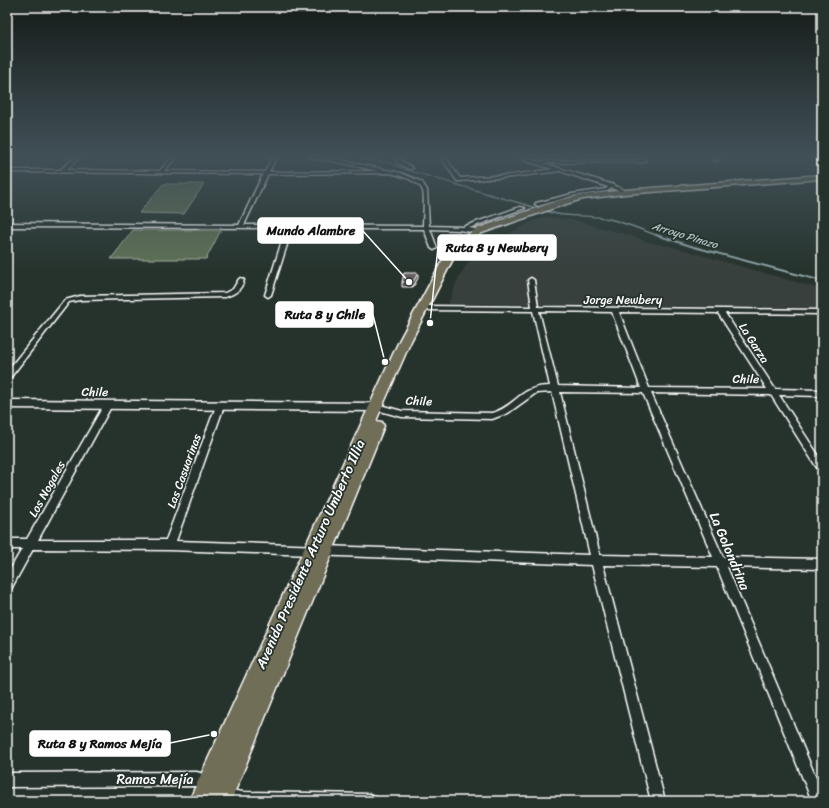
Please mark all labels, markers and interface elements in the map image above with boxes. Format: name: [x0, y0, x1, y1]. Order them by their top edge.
water label: Arroyo Pinazo: [649, 216, 721, 255]
callout: Mundo Alambre: [258, 218, 363, 243]
text: Mundo Alambre: [265, 219, 356, 242]
callout: Ruta 8 y Newbery: [438, 235, 556, 260]
text: Ruta 8 y Newbery: [445, 236, 548, 259]
street label: Jorge Newbery: [583, 289, 663, 311]
callout: Ruta 8 y Chile: [276, 302, 373, 327]
text: Ruta 8 y Chile: [284, 303, 366, 326]
street label: La Garza: [733, 318, 775, 368]
street label: Chile: [732, 368, 760, 390]
street label: Chile: [81, 381, 109, 403]
street label: Chile: [405, 390, 433, 412]
street label: Las Casuarinas: [160, 430, 208, 511]
street label: Avenida Presidente Arturo Umberto Illia: [248, 435, 373, 674]
street label: Los Nogales: [22, 456, 72, 521]
street label: La Golondrina: [702, 508, 758, 595]
callout: Ruta 8 y Ramos Mejía: [30, 731, 170, 756]
text: Ruta 8 y Ramos Mejía: [37, 732, 162, 755]
street label: Ramos Mejía: [116, 767, 194, 792]

